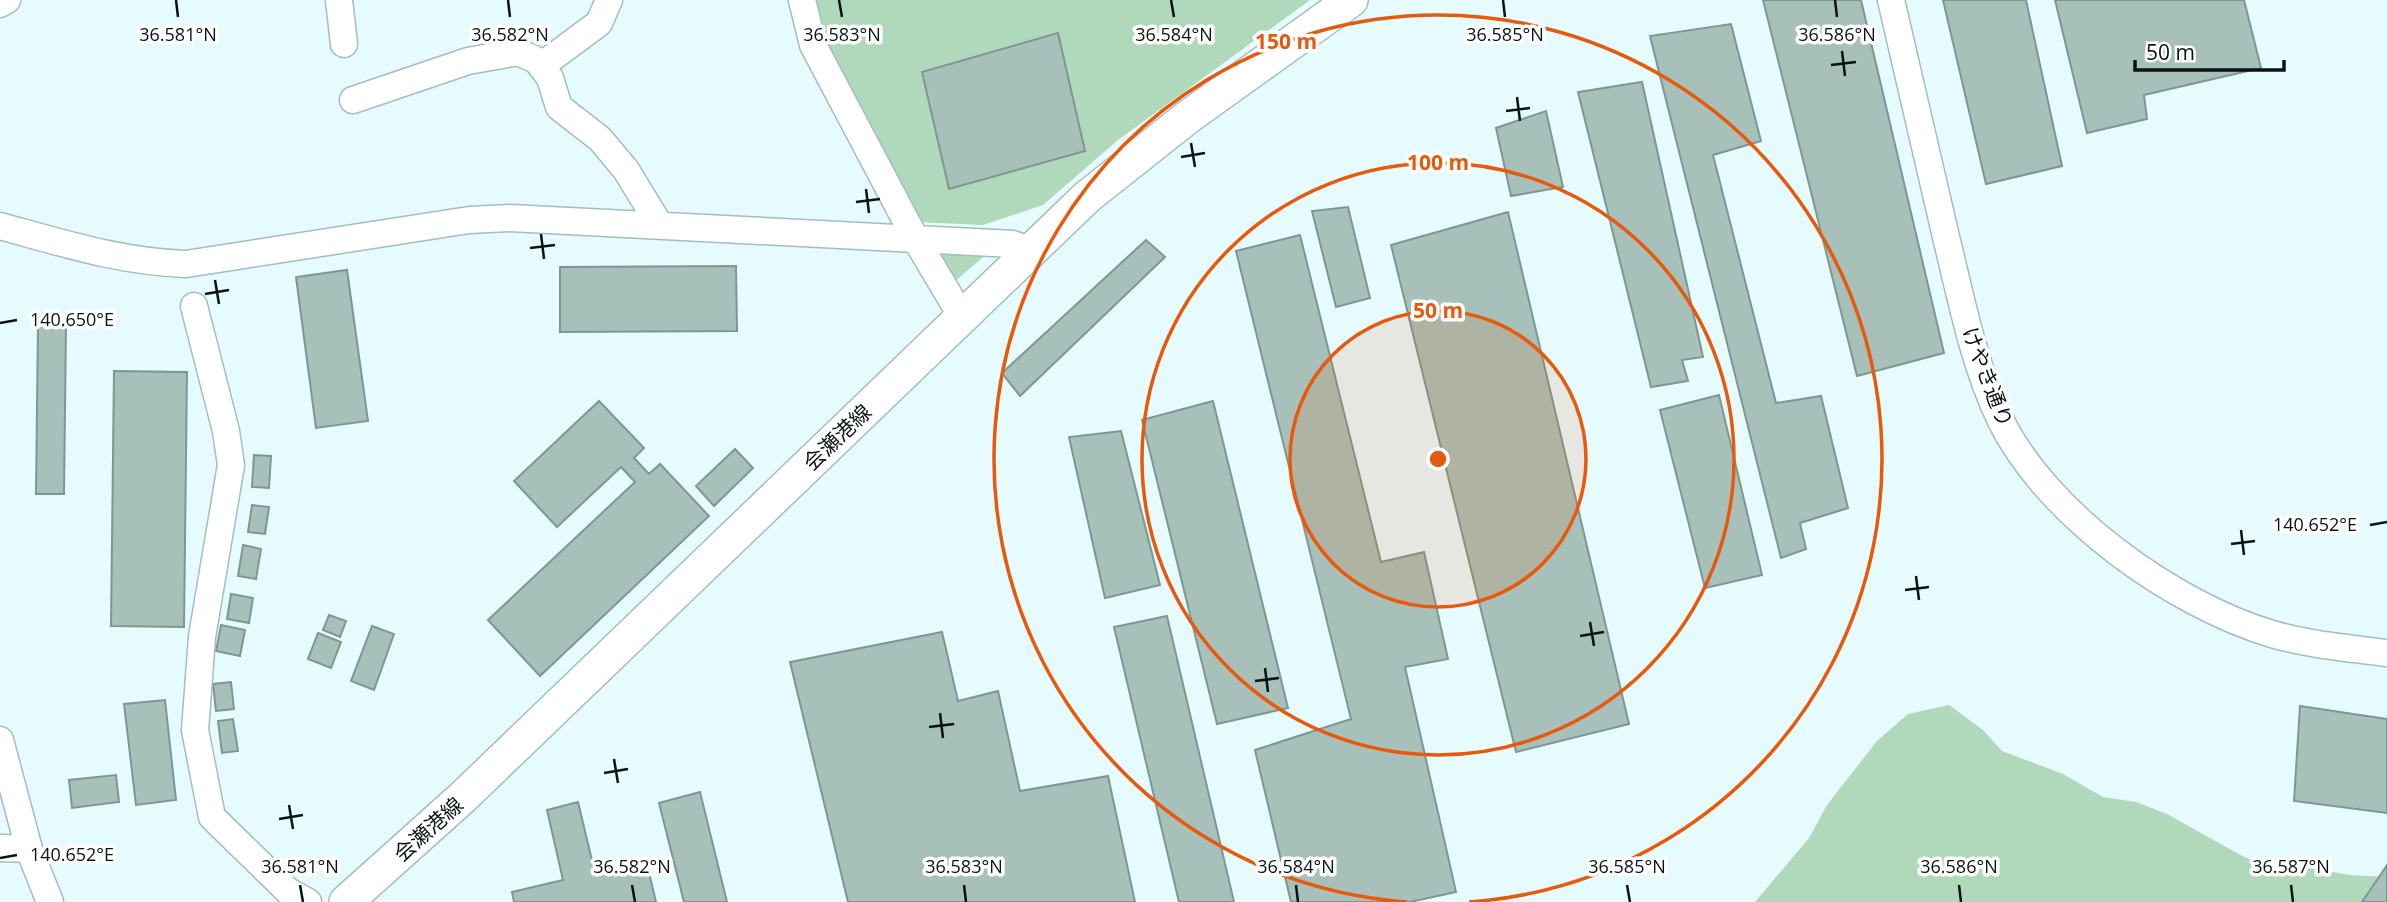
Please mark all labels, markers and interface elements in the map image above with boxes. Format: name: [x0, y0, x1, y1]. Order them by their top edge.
text: 36.581°N: [139, 22, 217, 46]
text: 36.582°N: [471, 22, 549, 46]
text: 36.583°N: [803, 22, 881, 46]
text: 36.584°N: [1135, 22, 1213, 46]
text: 36.585°N: [1466, 22, 1544, 46]
text: 36.586°N: [1798, 22, 1876, 46]
text: 150 m: [1255, 27, 1317, 55]
scale bar: [2135, 28, 2284, 72]
text: 50 m: [2146, 38, 2195, 66]
text: 100 m: [1407, 148, 1469, 176]
text: 50 m: [1413, 296, 1463, 324]
text: 140.650°E: [30, 307, 114, 331]
street label: けやき通り: [1956, 323, 2020, 431]
street label: 会瀬港線: [797, 398, 877, 476]
centre of rings: [1426, 447, 1450, 471]
text: 140.652°E: [2273, 512, 2357, 536]
street label: 会瀬港線: [387, 790, 469, 868]
text: 140.652°E: [30, 842, 114, 866]
text: 36.581°N: [261, 854, 339, 878]
text: 36.582°N: [593, 854, 671, 878]
text: 36.583°N: [925, 854, 1003, 878]
text: 36.584°N: [1257, 854, 1335, 878]
text: 36.585°N: [1588, 854, 1666, 878]
text: 36.586°N: [1920, 854, 1998, 878]
text: 36.587°N: [2252, 854, 2330, 878]

